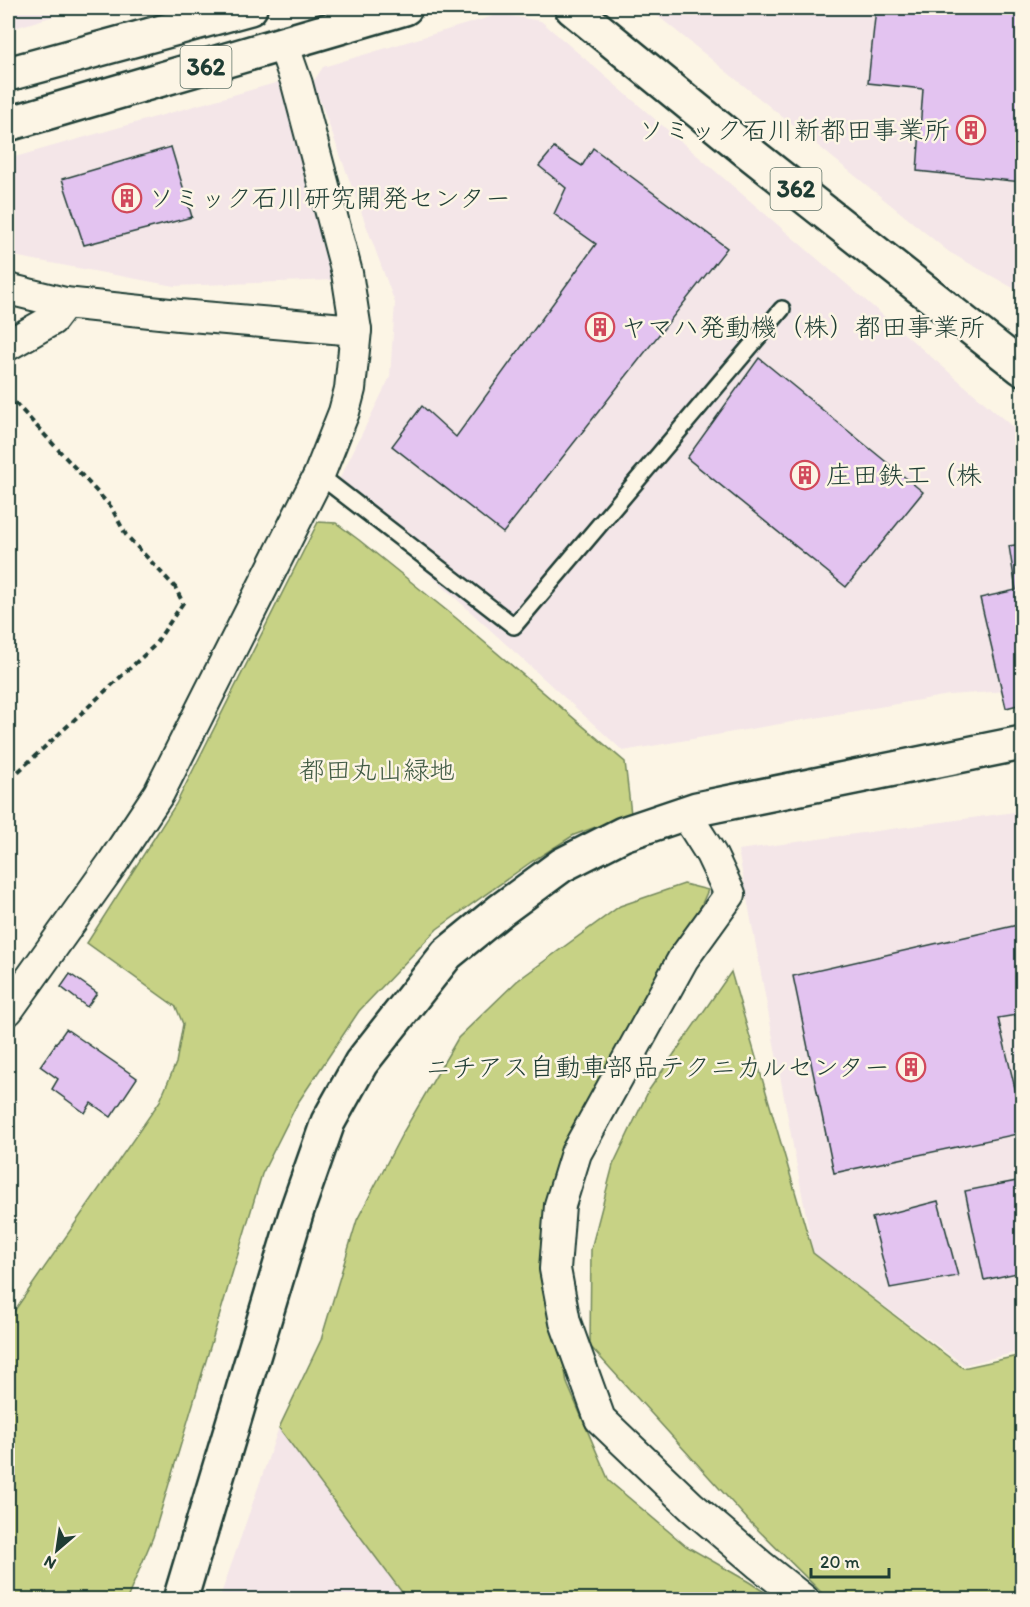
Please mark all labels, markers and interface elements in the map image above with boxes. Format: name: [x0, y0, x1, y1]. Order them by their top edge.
road number: 362: [180, 46, 232, 88]
place label: ソミック石川新都田事業所: [638, 114, 950, 146]
building icon: ソミック石川新都田事業所: [955, 114, 987, 146]
road number: 362: [770, 168, 822, 210]
building icon: ソミック石川研究開発センター: [111, 182, 143, 214]
place label: ソミック石川研究開発センター: [148, 182, 511, 214]
building icon: ヤマハ発動機（株）都田事業所: [584, 311, 616, 343]
place label: ヤマハ発動機（株）都田事業所: [621, 311, 985, 343]
building icon: 庄田鉄工（株: [789, 459, 821, 491]
place label: 庄田鉄工（株: [826, 459, 982, 491]
park label: 都田丸山緑地: [299, 754, 455, 786]
place label: ニチアス自動車部品テクニカルセンター: [425, 1051, 890, 1083]
building icon: ニチアス自動車部品テクニカルセンター: [895, 1051, 927, 1083]
north arrow: [27, 1520, 87, 1580]
scale bar: [811, 1541, 889, 1579]
text: 20 m: [820, 1551, 860, 1573]
text: N: [41, 1552, 59, 1574]

